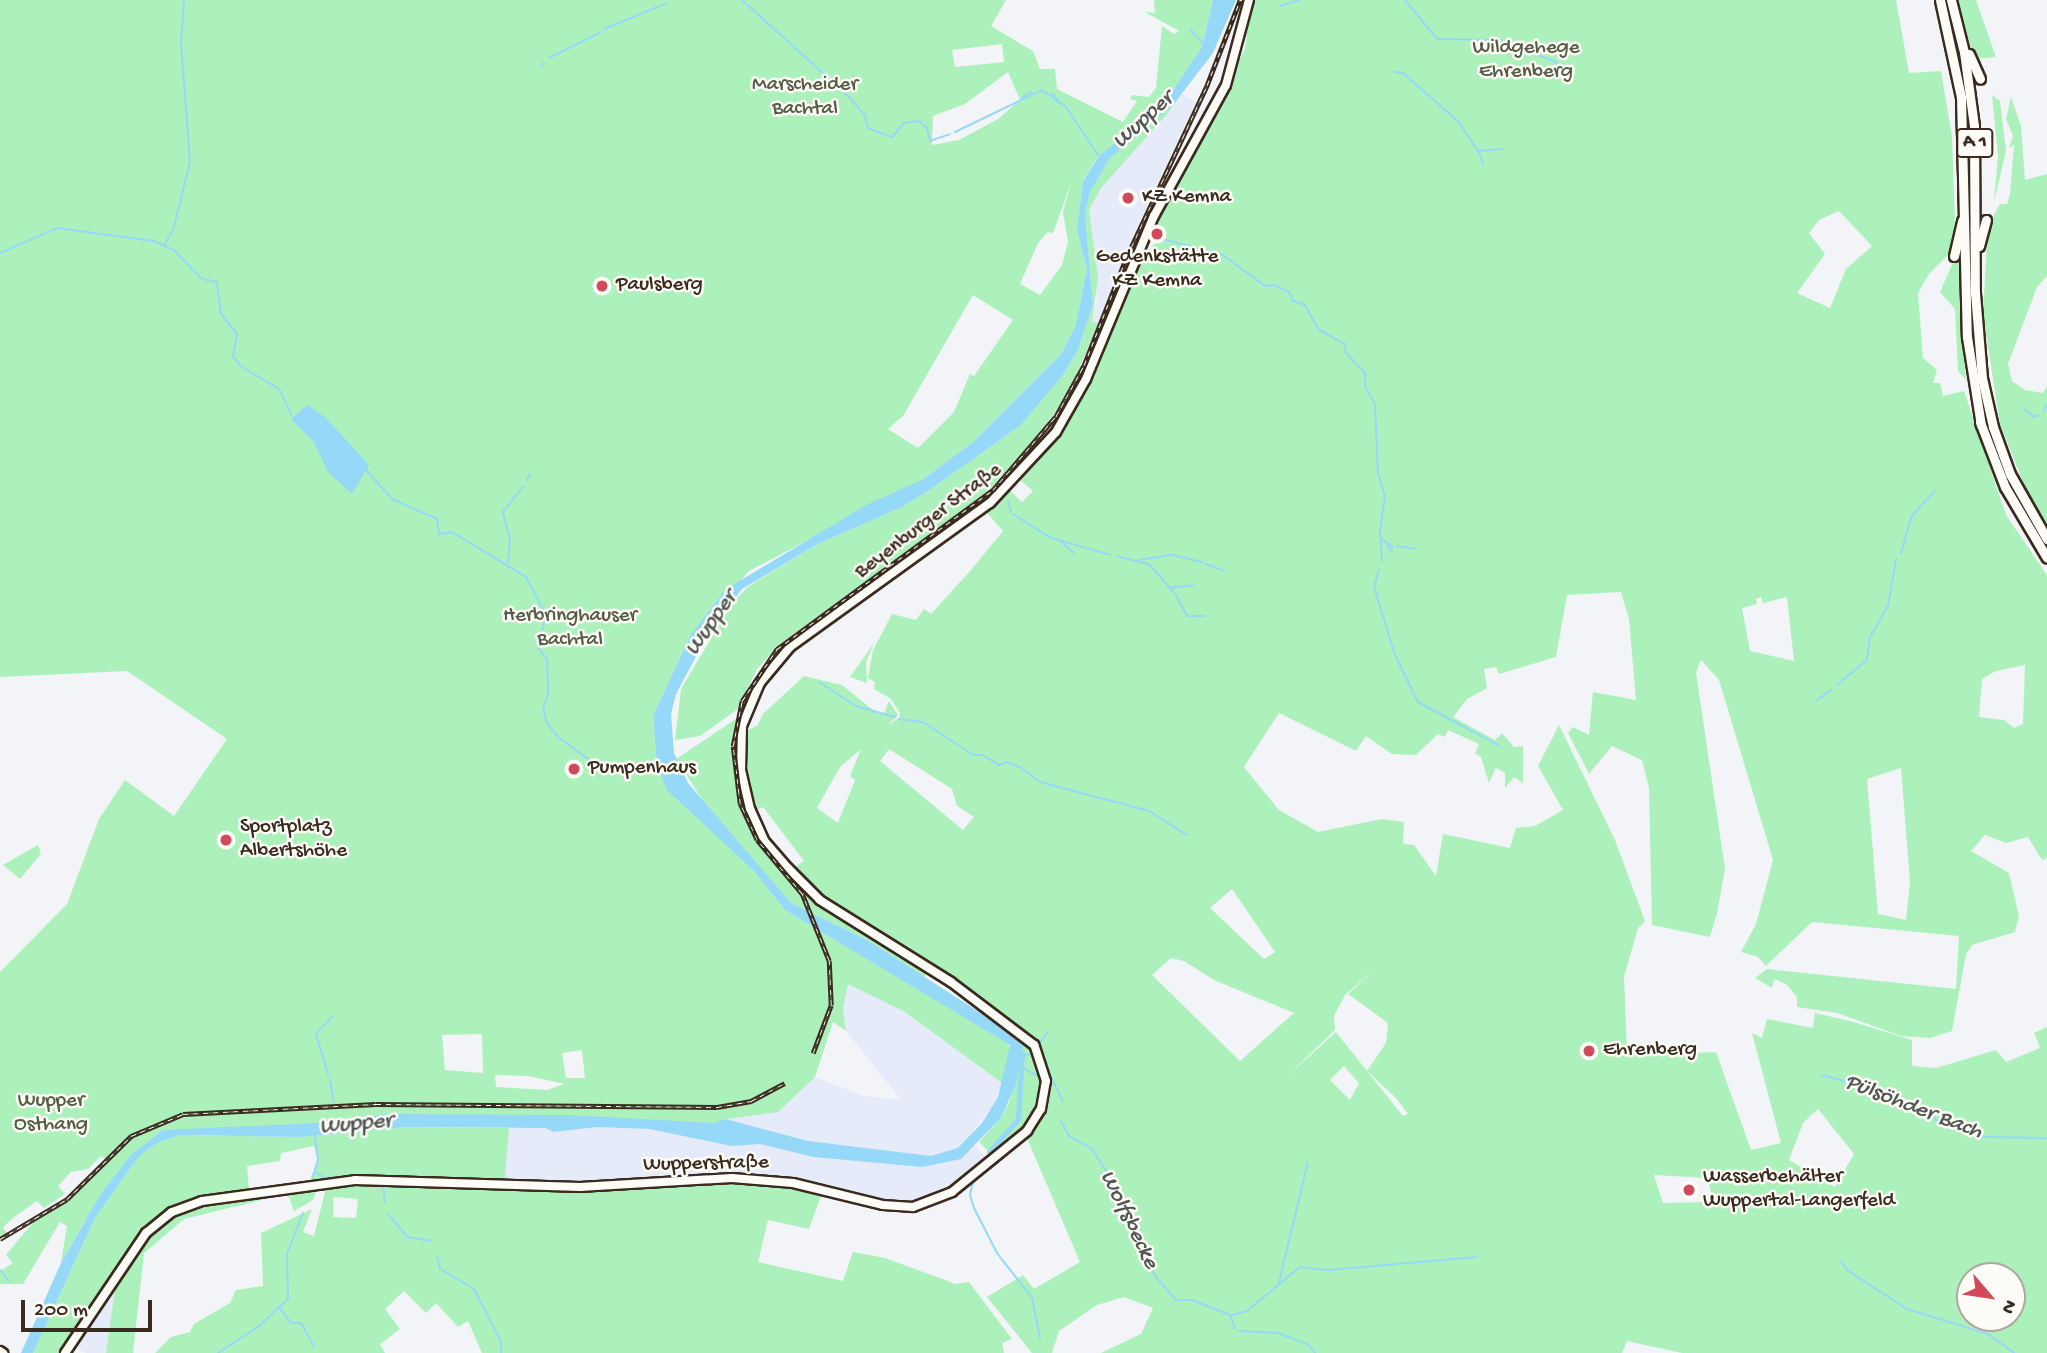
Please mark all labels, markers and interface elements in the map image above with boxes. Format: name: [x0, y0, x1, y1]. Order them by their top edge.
park label: Wildgehege Ehrenberg: [1472, 36, 1580, 86]
park label: Marscheider Bachtal: [752, 73, 858, 123]
water label: Wupper: [1108, 86, 1180, 156]
road number: A 1: [1956, 127, 1994, 158]
place label: KZ Kemna: [1142, 185, 1231, 211]
marker: KZ Kemna: [1120, 190, 1136, 206]
marker: Gedenkstätte KZ Kemna: [1149, 226, 1165, 242]
place label: Gedenkstätte KZ Kemna: [1096, 245, 1218, 295]
place label: Paulsberg: [616, 273, 703, 299]
marker: Paulsberg: [594, 278, 610, 294]
street label: Beyenburger Straße: [851, 459, 1007, 585]
water label: Wupper: [680, 586, 744, 662]
park label: Herbringhauser Bachtal: [503, 604, 637, 654]
place label: Pumpenhaus: [588, 756, 696, 782]
marker: Pumpenhaus: [566, 761, 582, 777]
place label: Sportplatz Albertshöhe: [240, 815, 347, 865]
marker: Sportplatz Albertshöhe: [218, 832, 234, 848]
place label: Ehrenberg: [1603, 1038, 1697, 1064]
marker: Ehrenberg: [1581, 1043, 1597, 1059]
water label: Pülsöhder Bach: [1840, 1069, 1986, 1147]
park label: Wupper Osthang: [14, 1089, 88, 1139]
water label: Wupper: [318, 1108, 394, 1142]
street label: Wupperstraße: [643, 1151, 769, 1179]
place label: Wasserbehälter Wuppertal-Langerfeld: [1703, 1165, 1895, 1215]
water label: Wolfsbecke: [1092, 1166, 1164, 1274]
marker: Wasserbehälter Wuppertal-Langerfeld: [1681, 1182, 1697, 1198]
north arrow: [1956, 1262, 2026, 1332]
scale bar: [24, 1286, 156, 1330]
text: N: [1995, 1295, 2021, 1317]
text: 200 m: [34, 1299, 88, 1324]

